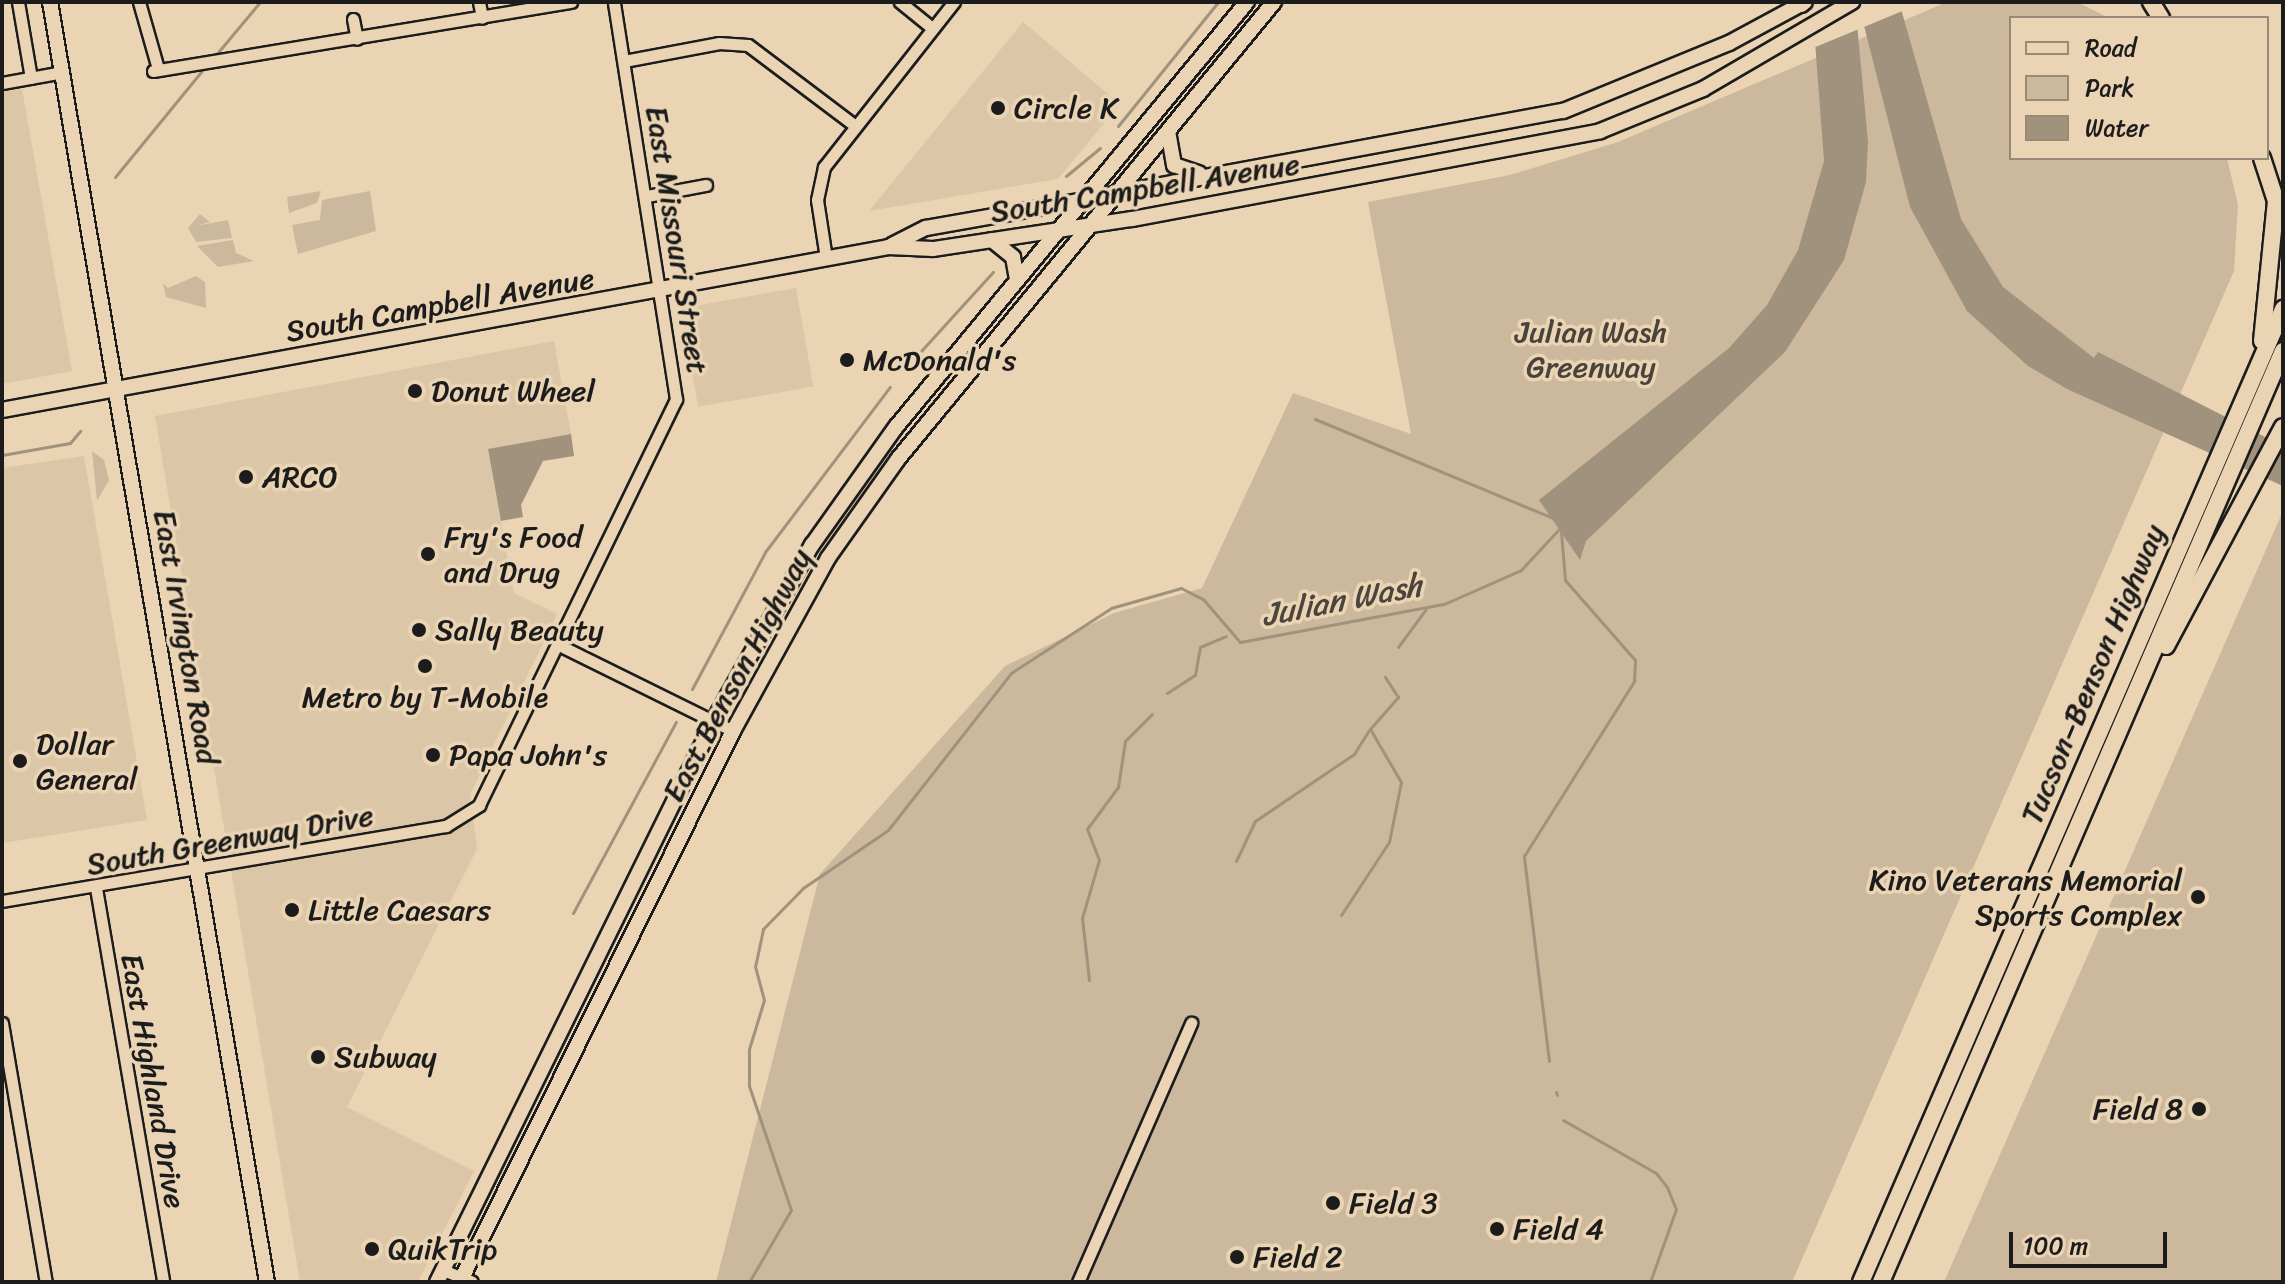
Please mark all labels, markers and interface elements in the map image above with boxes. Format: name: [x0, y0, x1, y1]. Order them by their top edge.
legend: [2009, 16, 2269, 160]
text: Road: [2085, 27, 2136, 69]
text: Park: [2085, 67, 2134, 109]
place label: Circle K: [1014, 90, 1118, 126]
marker: Circle K: [989, 99, 1007, 117]
street label: East Missouri Street: [638, 102, 716, 378]
text: Water: [2085, 107, 2148, 149]
street label: South Campbell Avenue: [988, 146, 1302, 230]
street label: South Campbell Avenue: [283, 260, 597, 350]
park label: Julian Wash Greenway: [1514, 314, 1668, 384]
place label: McDonald's: [863, 342, 1016, 378]
marker: McDonald's: [838, 351, 856, 369]
place label: Donut Wheel: [431, 373, 596, 409]
marker: Donut Wheel: [406, 382, 424, 400]
place label: ARCO: [262, 459, 338, 495]
marker: ARCO: [237, 468, 255, 486]
street label: East Irvington Road: [146, 505, 226, 769]
place label: Fry's Food and Drug: [444, 519, 582, 590]
street label: Tucson–Benson Highway: [2014, 519, 2172, 829]
street label: East Benson Highway: [655, 542, 819, 808]
marker: Fry's Food and Drug: [419, 545, 437, 563]
water label: Julian Wash: [1258, 567, 1426, 635]
place label: Sally Beauty: [435, 612, 603, 648]
marker: Sally Beauty: [410, 621, 428, 639]
marker: Metro by T-Mobile: [416, 657, 434, 675]
place label: Metro by T-Mobile: [301, 679, 549, 715]
place label: Dollar General: [36, 726, 138, 796]
place label: Papa John's: [449, 737, 606, 773]
marker: Papa John's: [424, 746, 442, 764]
marker: Dollar General: [11, 752, 29, 770]
street label: South Greenway Drive: [83, 797, 377, 883]
place label: Kino Veterans Memorial Sports Complex: [1869, 862, 2182, 932]
marker: Kino Veterans Memorial Sports Complex: [2189, 888, 2207, 906]
place label: Little Caesars: [308, 892, 489, 928]
marker: Little Caesars: [283, 901, 301, 919]
street label: East Highland Drive: [113, 951, 193, 1211]
place label: Subway: [334, 1039, 437, 1075]
marker: Subway: [309, 1048, 327, 1066]
place label: Field 8: [2093, 1091, 2183, 1127]
marker: Field 8: [2190, 1100, 2208, 1118]
place label: Field 3: [1349, 1185, 1438, 1221]
marker: Field 3: [1324, 1194, 1342, 1212]
place label: Field 4: [1513, 1211, 1604, 1247]
scale bar: [2013, 1216, 2171, 1266]
marker: Field 4: [1488, 1220, 1506, 1238]
text: 100 m: [2023, 1225, 2088, 1267]
place label: QuikTrip: [388, 1231, 497, 1267]
place label: Field 2: [1253, 1239, 1343, 1275]
marker: QuikTrip: [363, 1240, 381, 1258]
marker: Field 2: [1228, 1248, 1246, 1266]

